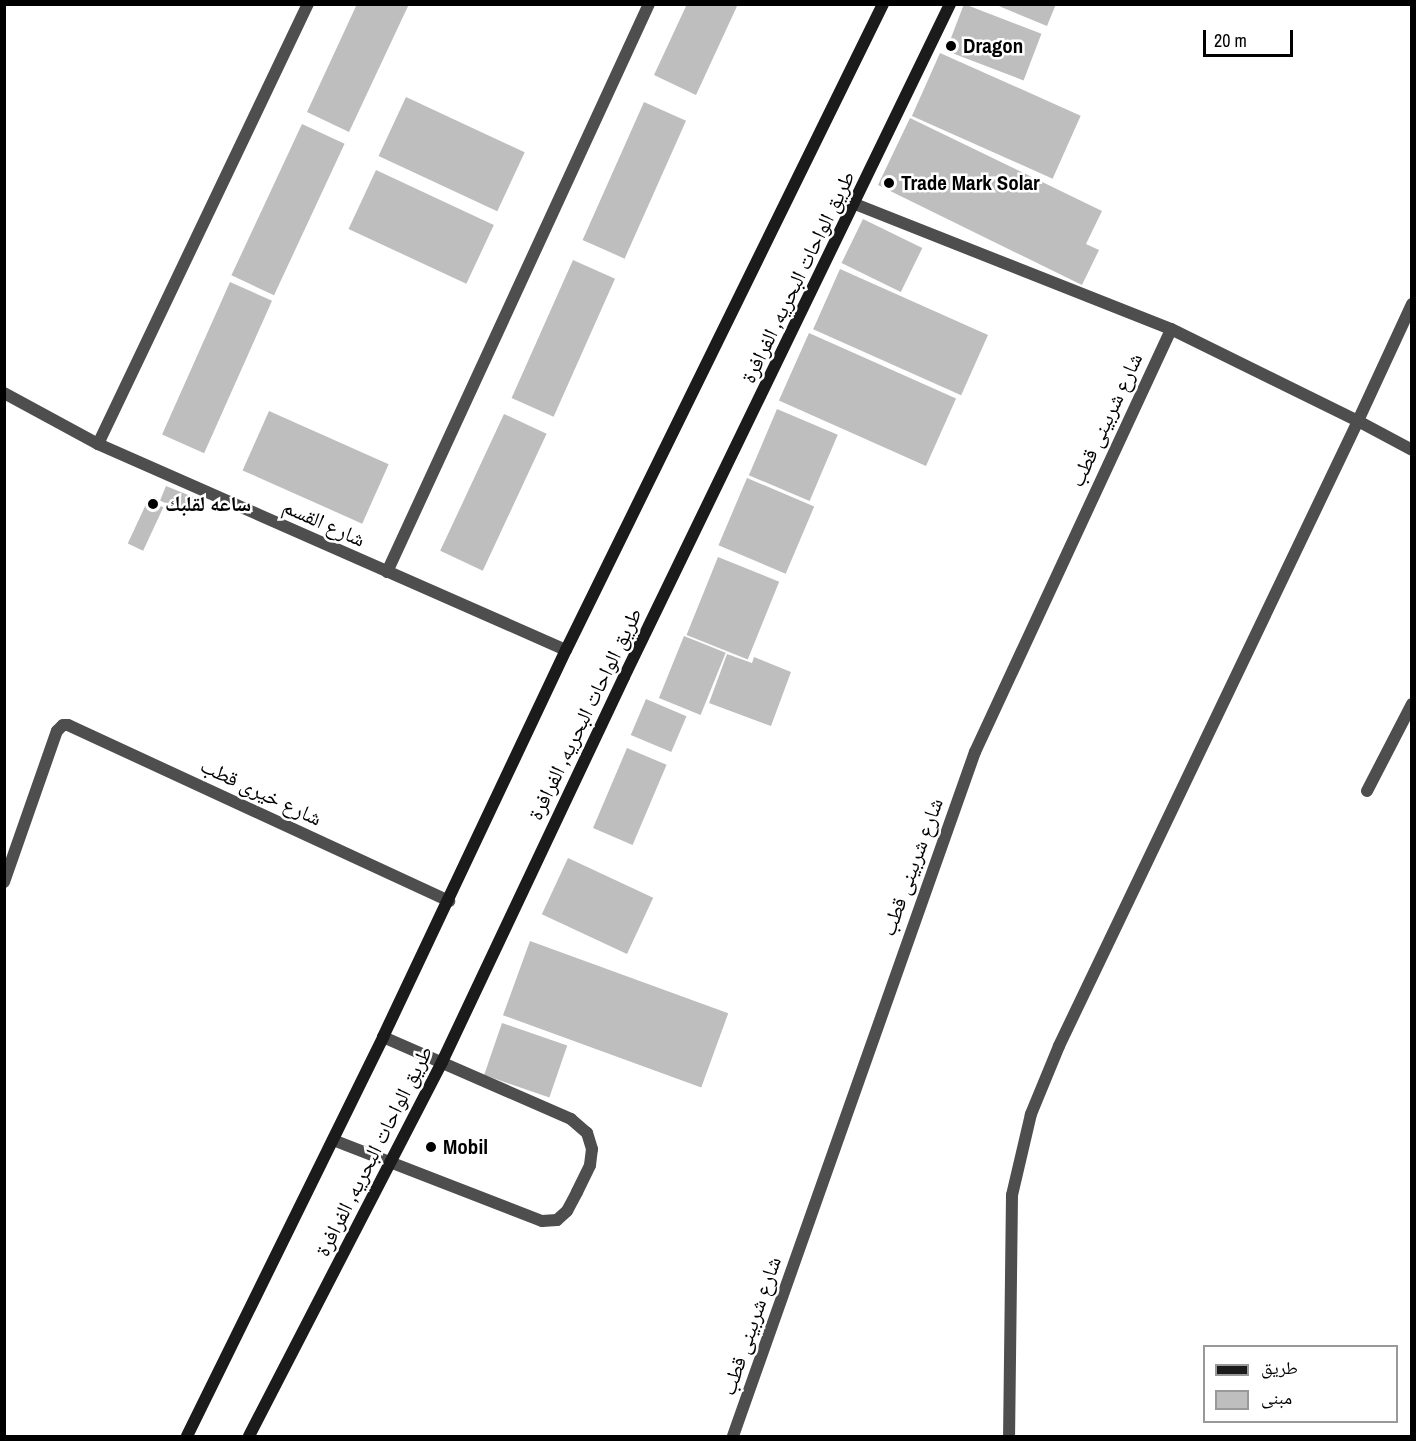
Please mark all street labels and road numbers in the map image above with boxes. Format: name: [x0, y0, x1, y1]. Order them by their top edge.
street label: طريق الواحات البحريه, الفرافرة: [736, 167, 860, 387]
street label: شارع شربينى قطب: [1064, 349, 1148, 491]
street label: شارع القسم: [279, 494, 369, 552]
street label: طريق الواحات البحريه, الفرافرة: [523, 604, 647, 824]
street label: شارع خيرى قطب: [196, 753, 326, 831]
street label: شارع شربينى قطب: [875, 795, 949, 939]
street label: طريق الواحات البحريه, الفرافرة: [310, 1041, 438, 1261]
street label: شارع شربينى قطب: [716, 1253, 786, 1399]

